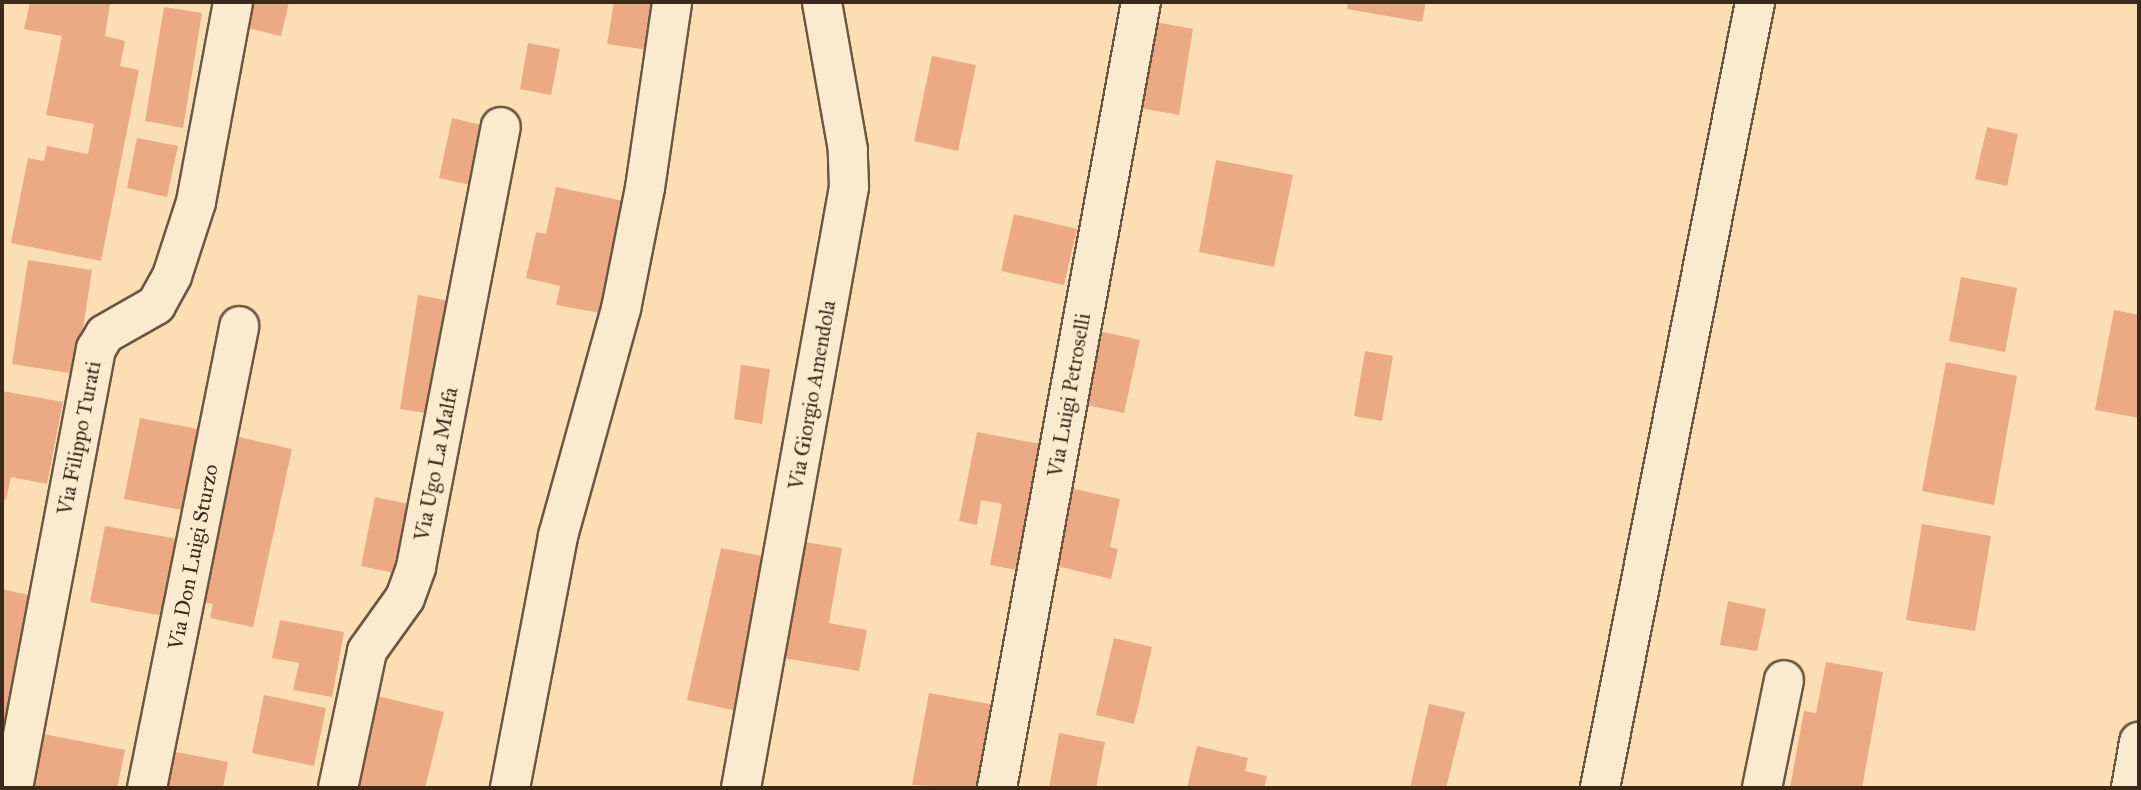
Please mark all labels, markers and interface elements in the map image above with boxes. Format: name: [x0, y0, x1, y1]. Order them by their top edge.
street label: Via Giorgio Amendola: [783, 298, 841, 492]
street label: Via Luigi Petroselli: [1042, 311, 1096, 479]
street label: Via Filippo Turati: [52, 359, 106, 517]
street label: Via Ugo La Malfa: [409, 385, 463, 543]
street label: Via Don Luigi Sturzo: [163, 462, 223, 652]

